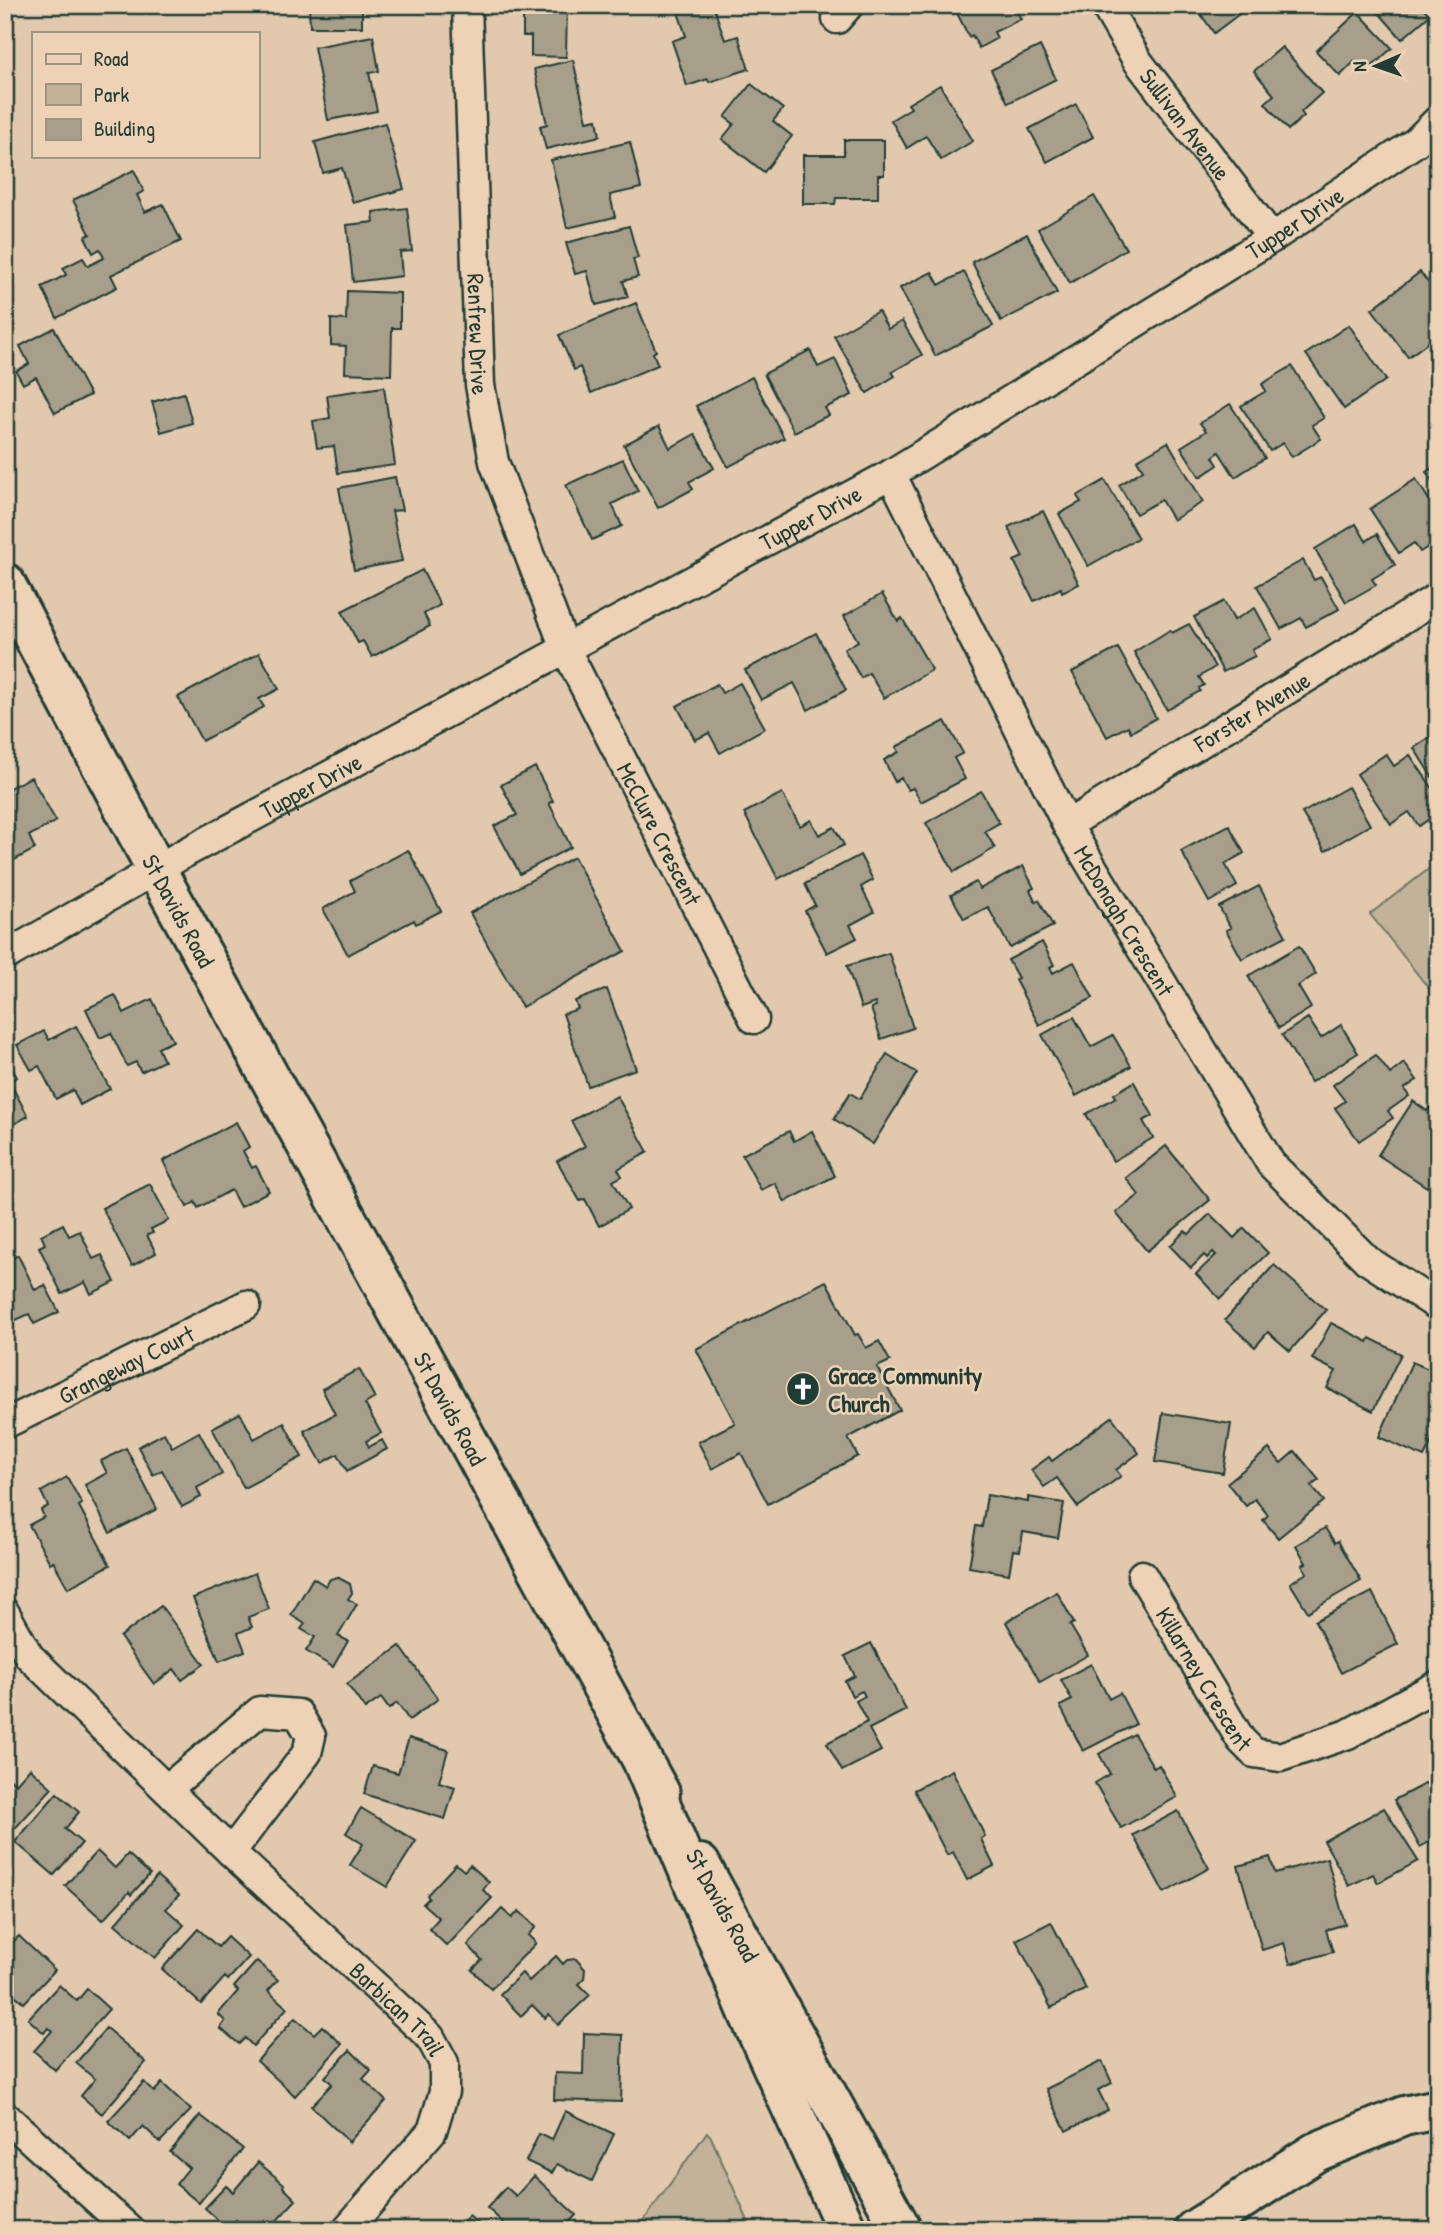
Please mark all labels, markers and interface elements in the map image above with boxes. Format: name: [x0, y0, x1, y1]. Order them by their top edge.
legend: [32, 32, 259, 158]
north arrow: [1342, 32, 1412, 102]
text: Road: [94, 44, 128, 73]
street label: Sullivan Avenue: [1133, 61, 1239, 187]
text: N: [1346, 61, 1372, 72]
text: Park: [94, 80, 129, 109]
text: Building: [94, 114, 155, 143]
street label: Tupper Drive: [1239, 179, 1350, 267]
street label: Renfrew Drive: [460, 273, 497, 397]
street label: Tupper Drive: [754, 477, 867, 558]
street label: Forster Avenue: [1187, 663, 1316, 760]
street label: Tupper Drive: [254, 745, 367, 826]
street label: McClure Crescent: [610, 757, 710, 911]
street label: McDonagh Crescent: [1067, 839, 1182, 1002]
street label: St Davids Road: [135, 849, 223, 973]
street label: Grangeway Court: [53, 1317, 200, 1411]
street label: St Davids Road: [407, 1346, 494, 1471]
place label: Grace Community Church: [828, 1359, 982, 1419]
church icon: Grace Community Church: [784, 1370, 822, 1408]
street label: Killarney Crescent: [1149, 1601, 1260, 1759]
street label: St Davids Road: [679, 1843, 767, 1967]
street label: Barbican Trail: [343, 1955, 453, 2062]

